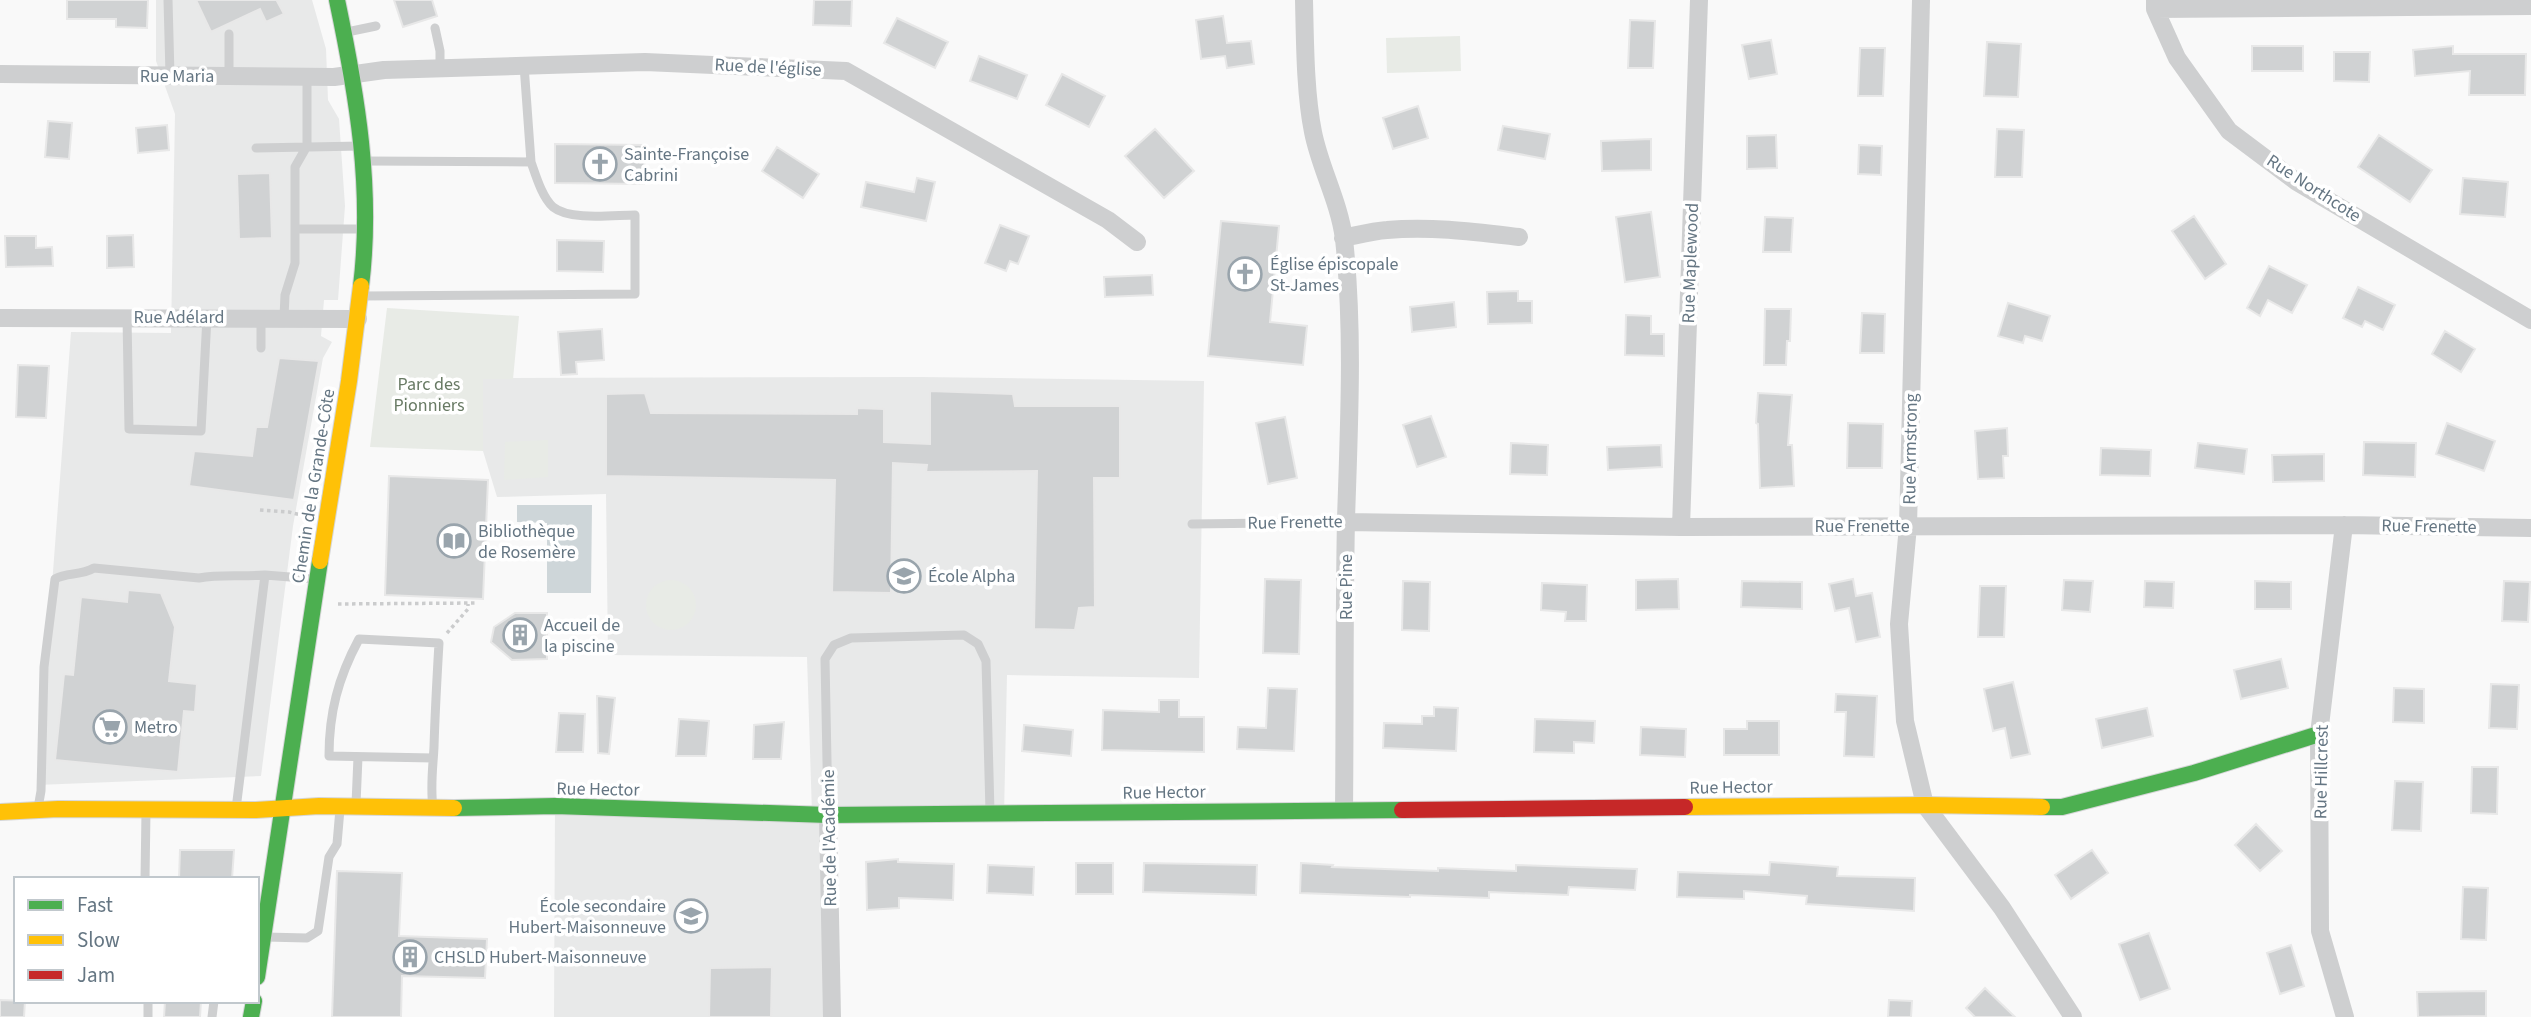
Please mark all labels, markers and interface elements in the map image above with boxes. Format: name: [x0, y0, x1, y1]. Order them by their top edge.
street label: Rue de l'église: [714, 52, 822, 83]
street label: Rue Maria: [140, 64, 214, 89]
place label: Sainte-Françoise Cabrini: [624, 142, 749, 188]
church icon: Sainte-Françoise Cabrini: [581, 145, 619, 183]
street label: Rue Northcote: [2262, 148, 2366, 228]
street label: Rue Maplewood: [1676, 202, 1705, 324]
place label: Église épiscopale St-James: [1270, 252, 1399, 298]
church icon: Église épiscopale St-James: [1226, 255, 1264, 293]
street label: Rue Adélard: [134, 305, 224, 330]
park label: Parc des Pionniers: [393, 372, 465, 418]
street label: Chemin de la Grande-Côte: [286, 387, 341, 585]
street label: Rue Armstrong: [1897, 393, 1924, 505]
street label: Rue Frenette: [1247, 509, 1343, 536]
street label: Rue Frenette: [2381, 513, 2477, 540]
street label: Rue Frenette: [1814, 514, 1910, 539]
place label: Bibliothèque de Rosemère: [478, 519, 576, 565]
library icon: Bibliothèque de Rosemère: [435, 522, 473, 560]
street label: Rue Pine: [1334, 554, 1359, 620]
school or university icon: École Alpha: [885, 557, 923, 595]
place label: École Alpha: [928, 564, 1015, 589]
place label: Accueil de la piscine: [544, 613, 620, 659]
building icon: Accueil de la piscine: [501, 616, 539, 654]
supermarket icon: Metro: [91, 708, 129, 746]
place label: Metro: [134, 715, 178, 740]
street label: Rue Hillcrest: [2308, 725, 2335, 819]
street label: Rue de l'Académie: [816, 769, 843, 907]
street label: Rue Hector: [1689, 774, 1774, 801]
street label: Rue Hector: [556, 776, 641, 803]
street label: Rue Hector: [1122, 779, 1207, 806]
legend: [14, 877, 259, 1003]
text: Fast: [77, 890, 113, 920]
place label: École secondaire Hubert-Maisonneuve: [509, 894, 666, 940]
school or university icon: École secondaire Hubert-Maisonneuve: [672, 897, 710, 935]
text: Slow: [77, 925, 120, 955]
building icon: CHSLD Hubert-Maisonneuve: [391, 938, 429, 976]
place label: CHSLD Hubert-Maisonneuve: [434, 945, 647, 970]
text: Jam: [77, 960, 115, 990]

